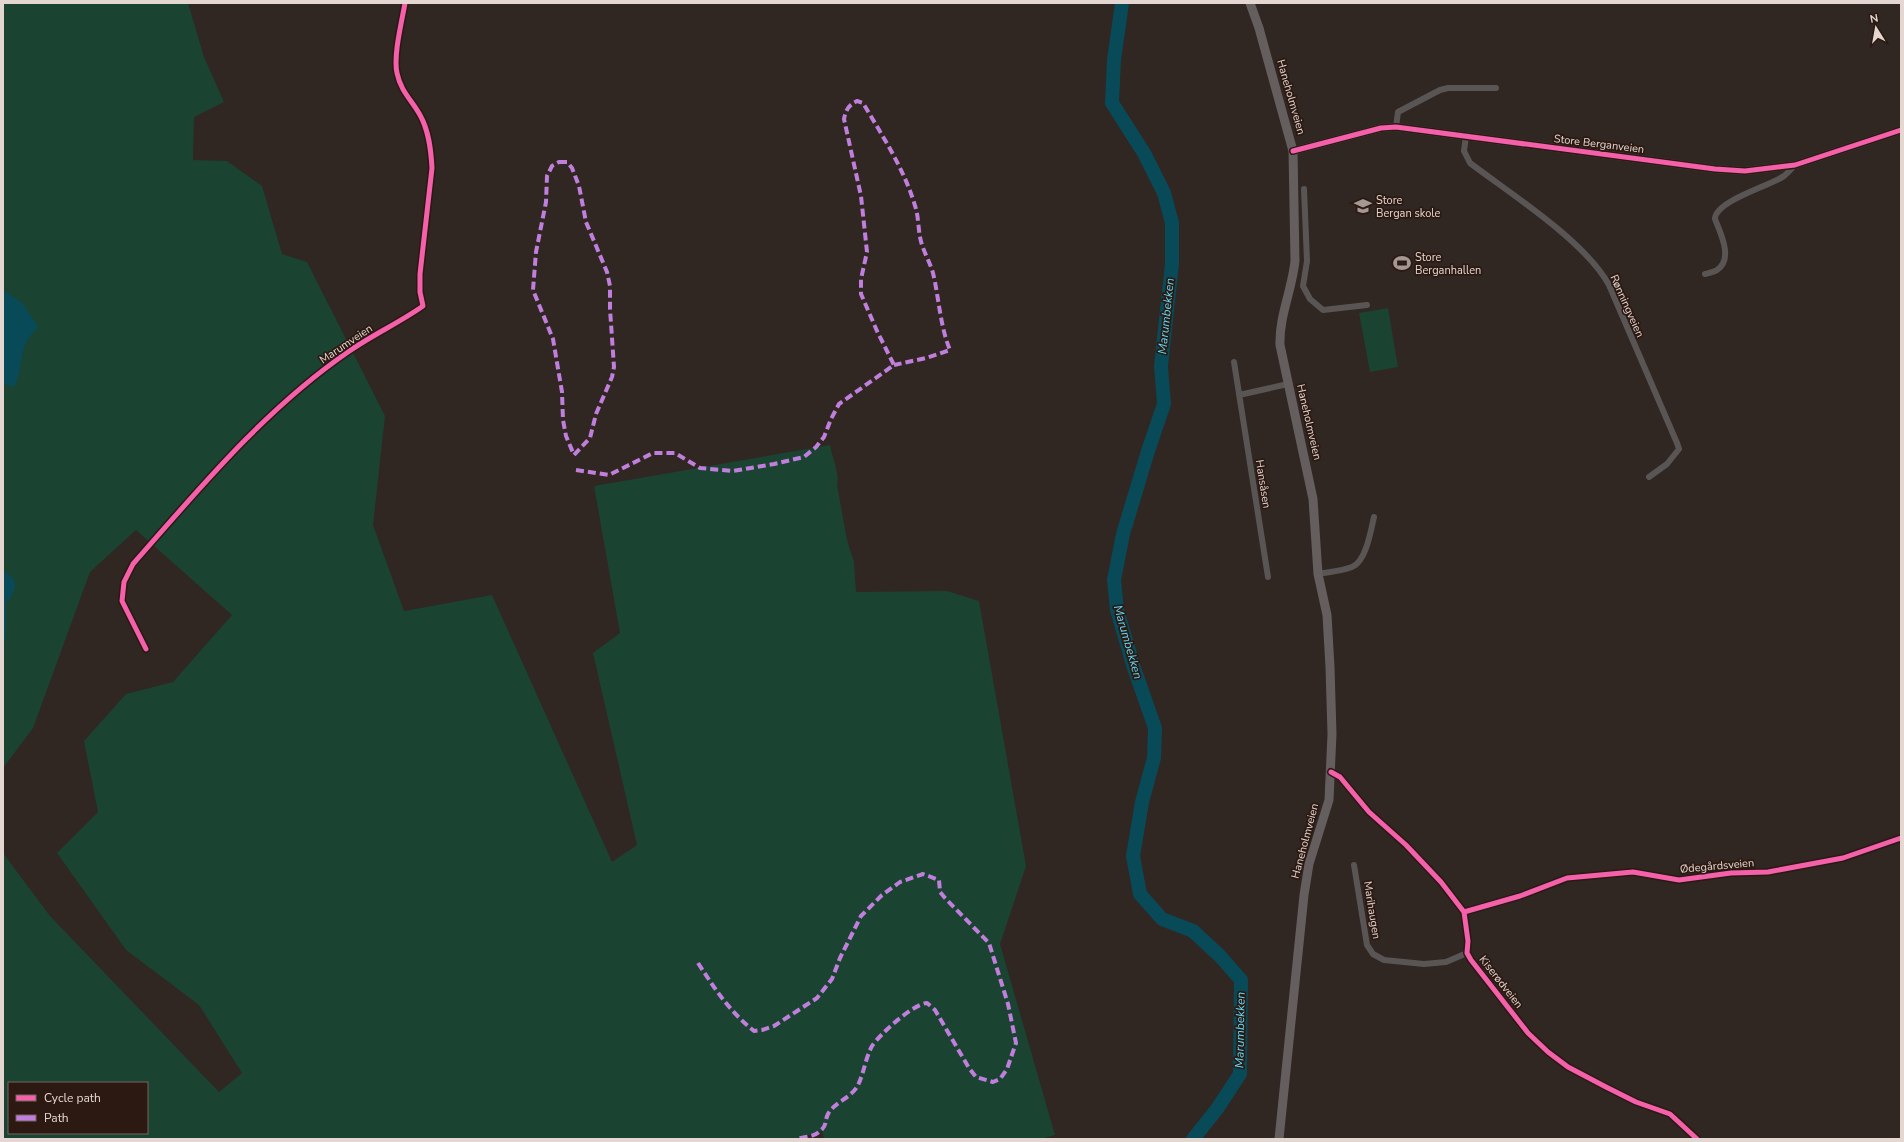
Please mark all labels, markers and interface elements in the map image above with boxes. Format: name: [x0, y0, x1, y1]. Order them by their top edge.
north arrow: [1856, 8, 1896, 48]
text: N: [1869, 11, 1880, 27]
street label: Haneholmveien: [1273, 58, 1309, 136]
street label: Store Berganveien: [1553, 131, 1645, 157]
place label: Store Bergan skole: [1376, 193, 1440, 221]
school or university icon: Store Bergan skole: [1353, 196, 1373, 216]
place label: Store Berganhallen: [1415, 250, 1481, 278]
sports icon: Store Berganhallen: [1392, 253, 1412, 273]
street label: Rønningveien: [1606, 272, 1648, 340]
water label: Marumbekken: [1154, 277, 1178, 355]
street label: Marumveien: [317, 321, 375, 367]
street label: Haneholmveien: [1293, 383, 1325, 461]
street label: Hansåsen: [1252, 459, 1274, 509]
water label: Marumbekken: [1110, 603, 1146, 681]
street label: Haneholmveien: [1288, 802, 1322, 880]
street label: Ødegårdsveien: [1679, 855, 1755, 877]
street label: Marihaugen: [1360, 880, 1384, 940]
street label: Kiserødveien: [1476, 953, 1526, 1011]
water label: Marumbekken: [1231, 992, 1249, 1068]
legend: [8, 1082, 148, 1134]
text: Cycle path: [44, 1090, 101, 1106]
text: Path: [44, 1110, 69, 1126]

